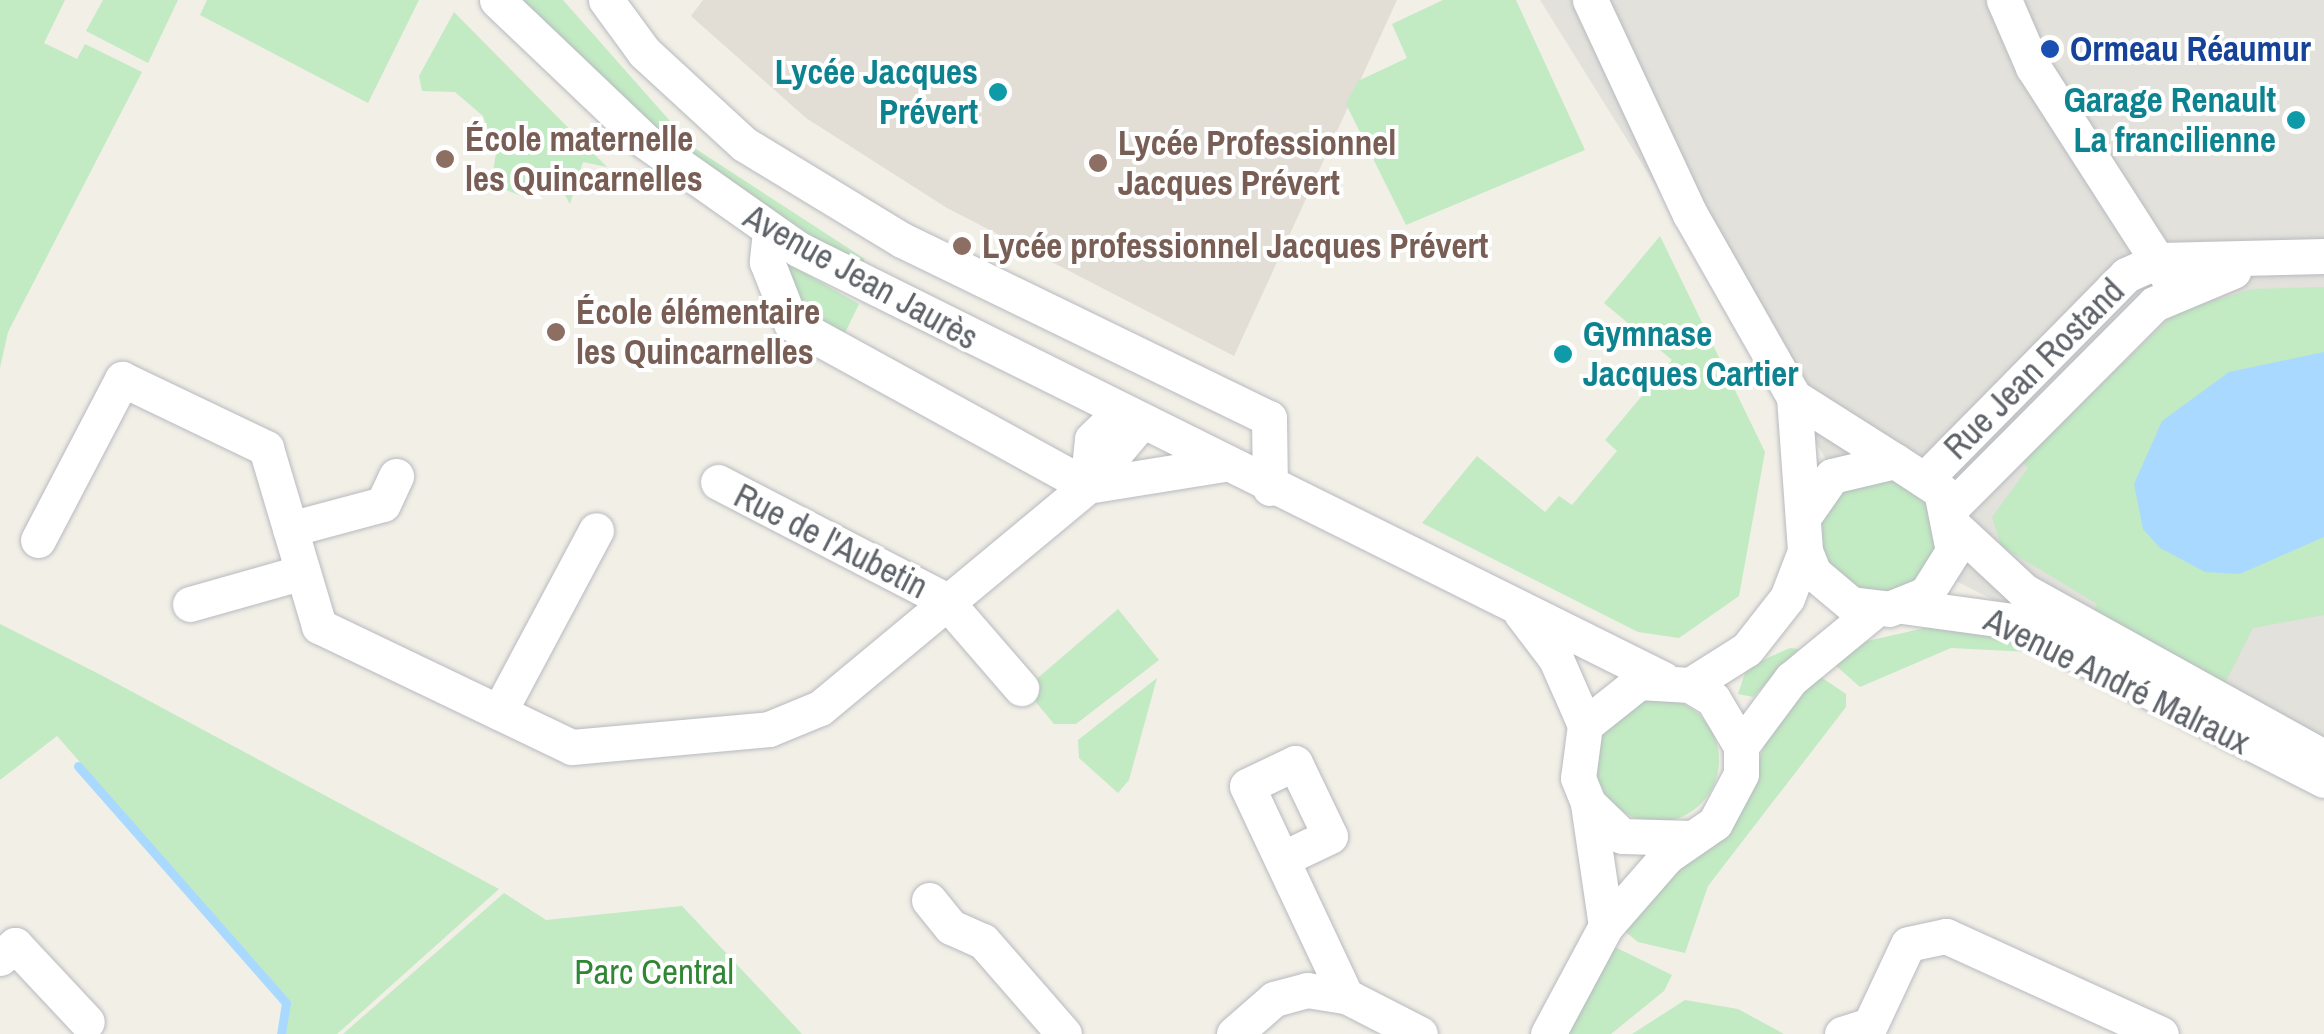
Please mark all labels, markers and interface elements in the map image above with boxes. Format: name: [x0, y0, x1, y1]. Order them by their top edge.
place label: Ormeau Réaumur: [2070, 28, 2311, 70]
marker: Ormeau Réaumur: [2039, 38, 2061, 60]
place label: Lycée Jacques Prévert: [775, 51, 978, 133]
place label: Garage Renault La francilienne: [2064, 79, 2276, 161]
marker: Lycée Jacques Prévert: [987, 81, 1009, 103]
marker: Garage Renault La francilienne: [2285, 109, 2307, 131]
place label: École maternelle les Quincarnelles: [465, 118, 703, 200]
place label: Lycée Professionnel Jacques Prévert: [1118, 122, 1396, 204]
marker: École maternelle les Quincarnelles: [434, 148, 456, 170]
marker: Lycée Professionnel Jacques Prévert: [1087, 152, 1109, 174]
street label: Avenue Jean Jaurès: [737, 195, 985, 359]
place label: Lycée professionnel Jacques Prévert: [982, 225, 1488, 267]
marker: Lycée professionnel Jacques Prévert: [951, 235, 973, 257]
street label: Rue Jean Rostand: [1935, 270, 2133, 468]
place label: École élémentaire les Quincarnelles: [576, 291, 820, 373]
place label: Gymnase Jacques Cartier: [1583, 313, 1798, 395]
marker: École élémentaire les Quincarnelles: [545, 321, 567, 343]
marker: Gymnase Jacques Cartier: [1552, 343, 1574, 365]
street label: Rue de l'Aubetin: [727, 474, 935, 608]
street label: Avenue André Malraux: [1977, 598, 2257, 764]
park label: Parc Central: [574, 951, 734, 993]

